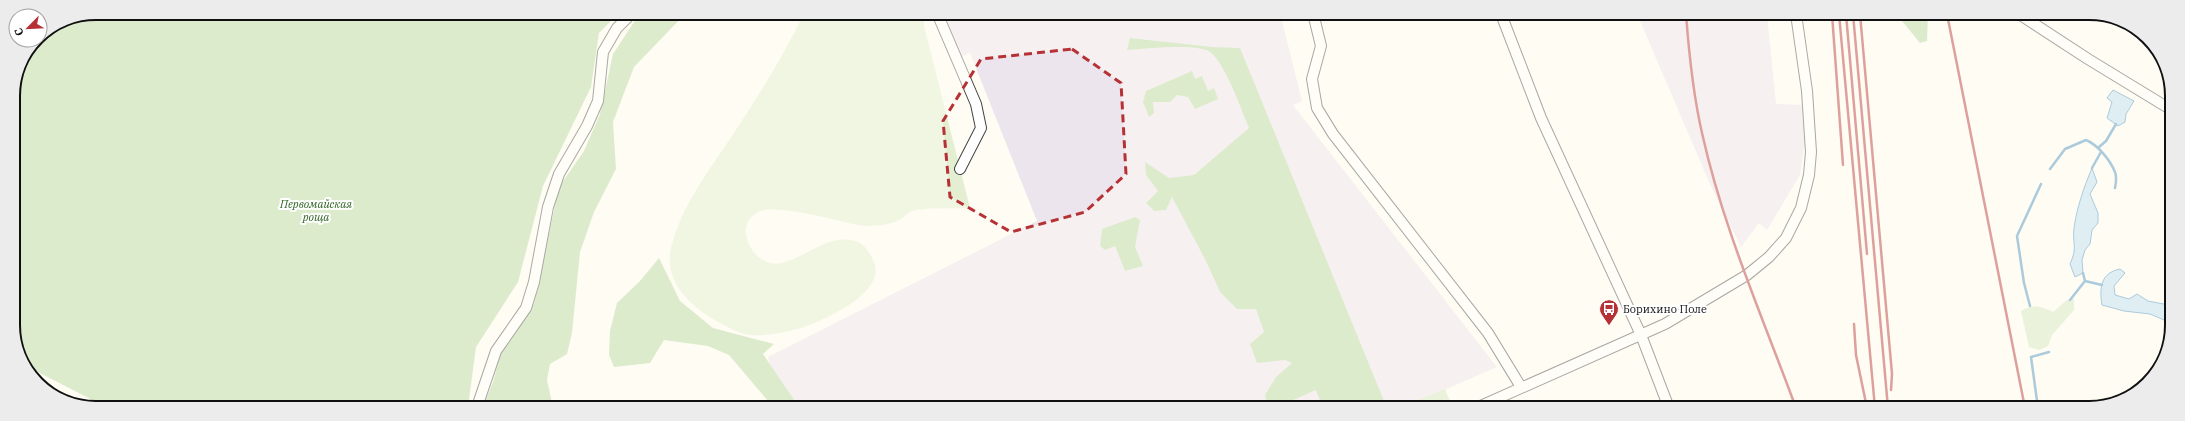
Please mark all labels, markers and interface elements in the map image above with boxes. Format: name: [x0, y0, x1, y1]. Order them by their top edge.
north arrow: [8, 8, 48, 48]
text: С: [11, 26, 27, 38]
park label: Первомайская роща: [279, 197, 352, 224]
bus stop icon: Борихино Поле: [1598, 298, 1620, 326]
place label: Борихино Поле: [1623, 302, 1707, 316]

